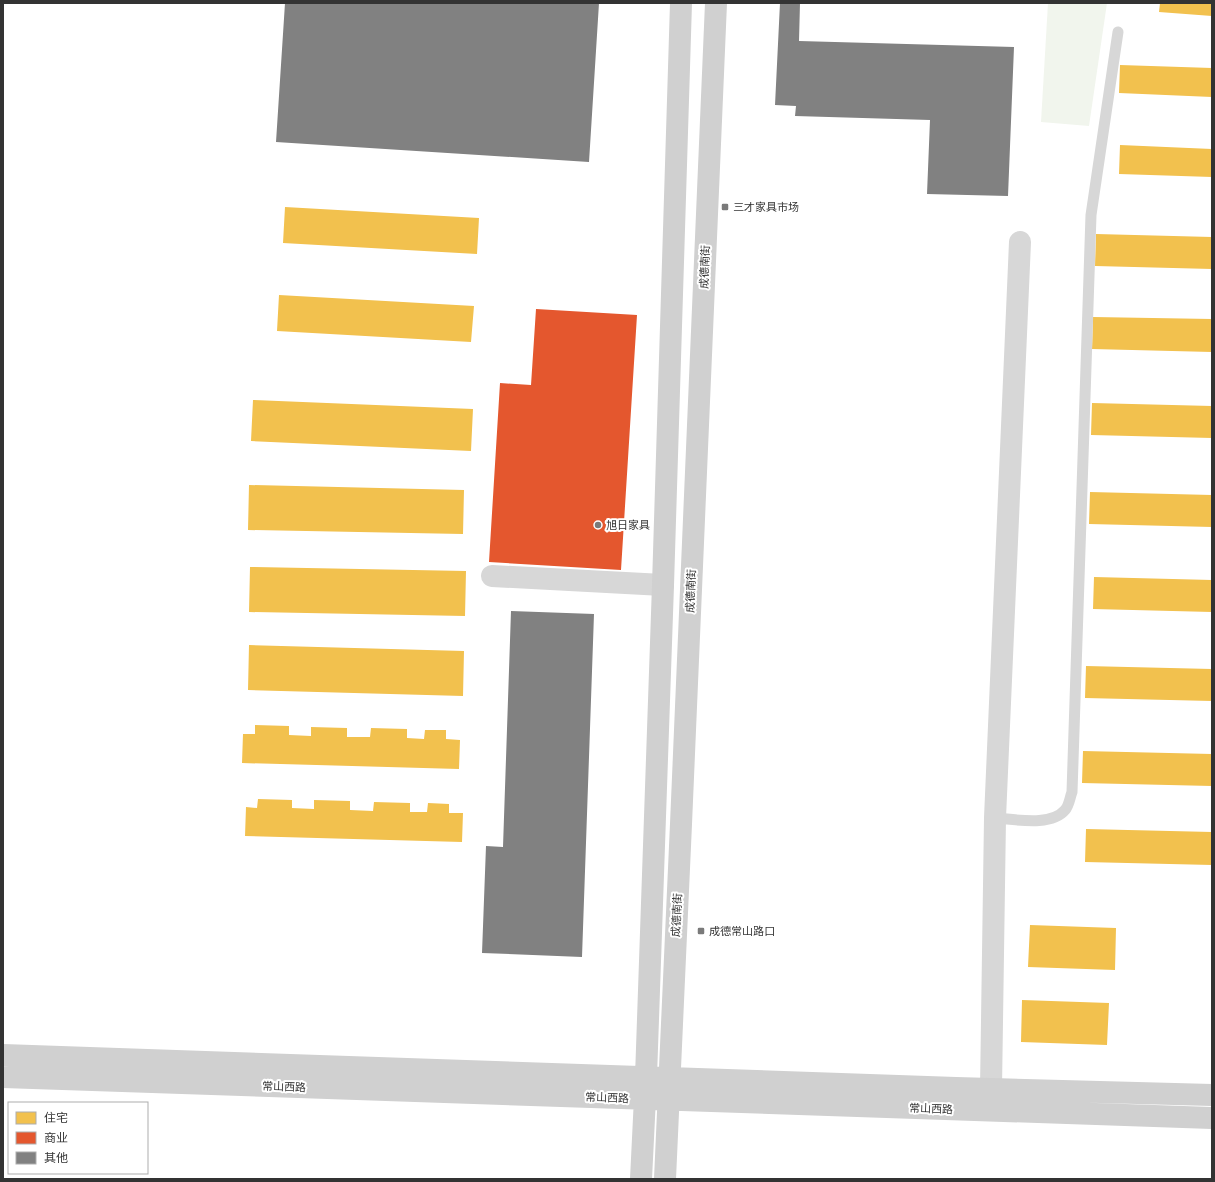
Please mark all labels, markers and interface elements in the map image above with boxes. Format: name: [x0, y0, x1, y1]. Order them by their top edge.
place label: 三才家具市场: [733, 201, 799, 214]
marker: 三才家具市场: [720, 202, 730, 212]
street label: 成德南街: [698, 245, 712, 289]
place label: 旭日家具: [606, 519, 650, 532]
marker: 旭日家具: [593, 520, 603, 530]
street label: 成德南街: [684, 569, 698, 613]
street label: 成德南街: [669, 893, 685, 937]
place label: 成德常山路口: [709, 925, 775, 938]
marker: 成德常山路口: [696, 926, 706, 936]
street label: 常山西路: [262, 1080, 306, 1094]
street label: 常山西路: [585, 1091, 629, 1105]
legend: [8, 1102, 148, 1174]
street label: 常山西路: [909, 1102, 953, 1116]
text: 住宅: [44, 1111, 68, 1125]
text: 商业: [44, 1131, 68, 1145]
text: 其他: [44, 1151, 68, 1165]

